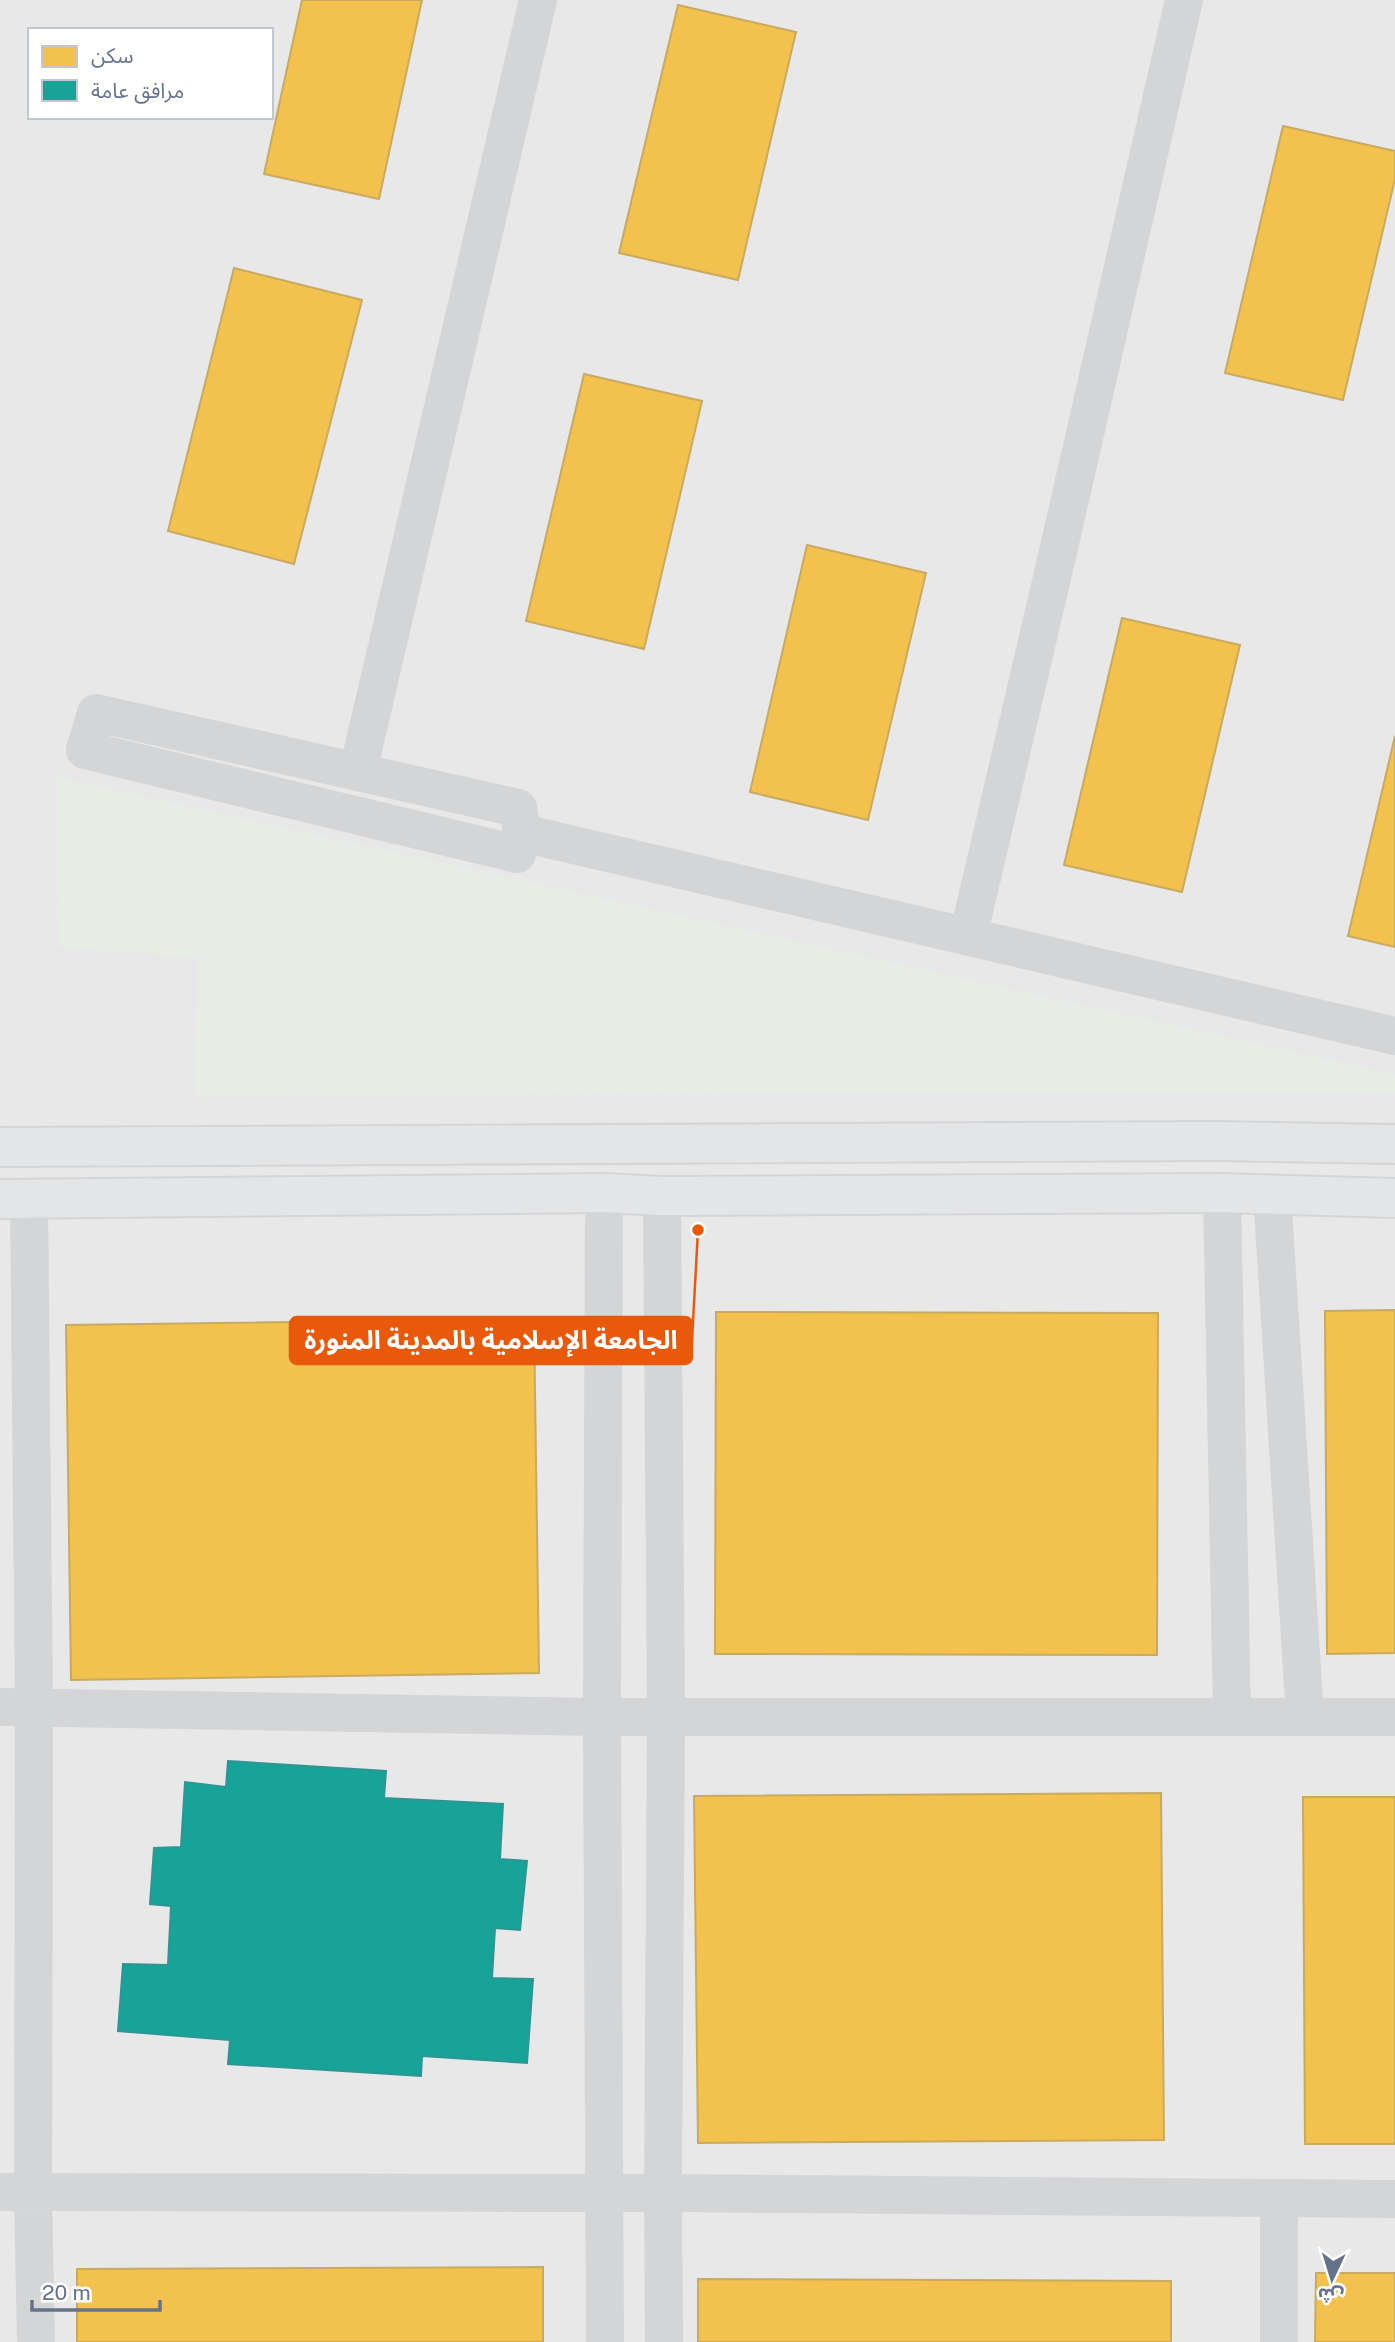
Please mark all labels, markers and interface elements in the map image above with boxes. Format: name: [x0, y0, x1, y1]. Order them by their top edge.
legend: [28, 28, 273, 119]
text: سكن: [91, 43, 133, 68]
text: مرافق عامة: [91, 78, 184, 104]
callout: الجامعة الإسلامية بالمدينة المنورة: [290, 1317, 692, 1364]
text: الجامعة الإسلامية بالمدينة المنورة: [304, 1324, 678, 1357]
north arrow: [1297, 2244, 1367, 2314]
scale bar: [32, 2268, 159, 2312]
text: 20 m: [42, 2280, 91, 2305]
text: ش: [1317, 2284, 1345, 2308]

